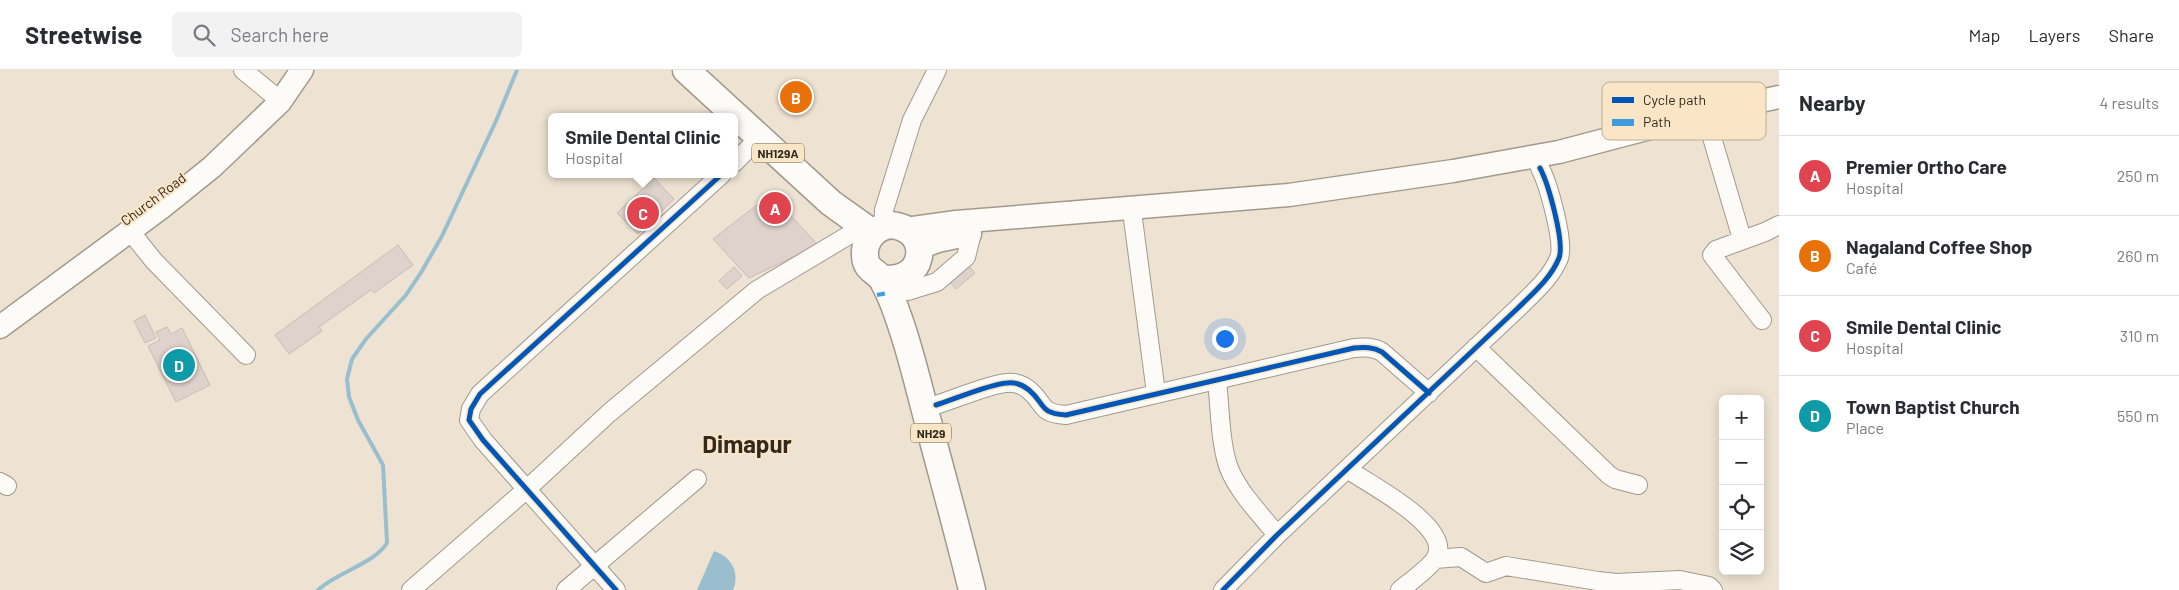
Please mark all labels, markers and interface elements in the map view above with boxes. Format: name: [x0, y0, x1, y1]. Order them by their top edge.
search box: [172, 12, 522, 57]
text: Streetwise: [25, 20, 142, 49]
icon: search: [190, 21, 218, 49]
text: Search here: [230, 23, 329, 46]
text: Map: [1968, 24, 2000, 46]
text: Layers: [2028, 24, 2081, 46]
text: Share: [2109, 24, 2154, 46]
pin: B: [780, 78, 812, 116]
legend: [1602, 82, 1766, 140]
text: Nearby: [1799, 90, 1865, 115]
text: Cycle path: [1643, 91, 1706, 108]
text: 4 results: [2099, 93, 2159, 112]
popup: [548, 113, 738, 178]
text: Path: [1643, 113, 1671, 130]
text: Smile Dental Clinic: [565, 125, 721, 148]
road number: NH129A: [752, 144, 804, 162]
text: Hospital: [565, 148, 623, 167]
text: Premier Ortho Care: [1846, 155, 2007, 178]
text: A: [1810, 166, 1820, 185]
text: 250 m: [2117, 166, 2159, 185]
street label: Church Road: [117, 169, 189, 229]
text: Hospital: [1846, 178, 1903, 197]
pin: A: [759, 189, 791, 227]
pin: C: [627, 194, 659, 232]
text: Nagaland Coffee Shop: [1846, 235, 2032, 258]
text: B: [1810, 246, 1820, 265]
text: 260 m: [2117, 246, 2159, 265]
text: Café: [1846, 258, 1877, 277]
text: Smile Dental Clinic: [1846, 315, 2002, 338]
your location: [1212, 326, 1238, 352]
text: C: [1810, 326, 1820, 345]
text: 310 m: [2120, 326, 2159, 345]
text: Hospital: [1846, 338, 1903, 357]
pin: D: [163, 346, 195, 384]
map controls: [1719, 395, 1764, 575]
button: +: [1719, 395, 1764, 440]
text: Town Baptist Church: [1846, 395, 2020, 418]
text: D: [1810, 406, 1820, 425]
text: 550 m: [2117, 406, 2159, 425]
text: Place: [1846, 418, 1884, 437]
road number: NH29: [911, 423, 951, 442]
district label: Dimapur: [702, 429, 792, 458]
button: −: [1719, 440, 1764, 485]
button: locate: [1719, 485, 1764, 530]
button: layers: [1719, 530, 1764, 575]

